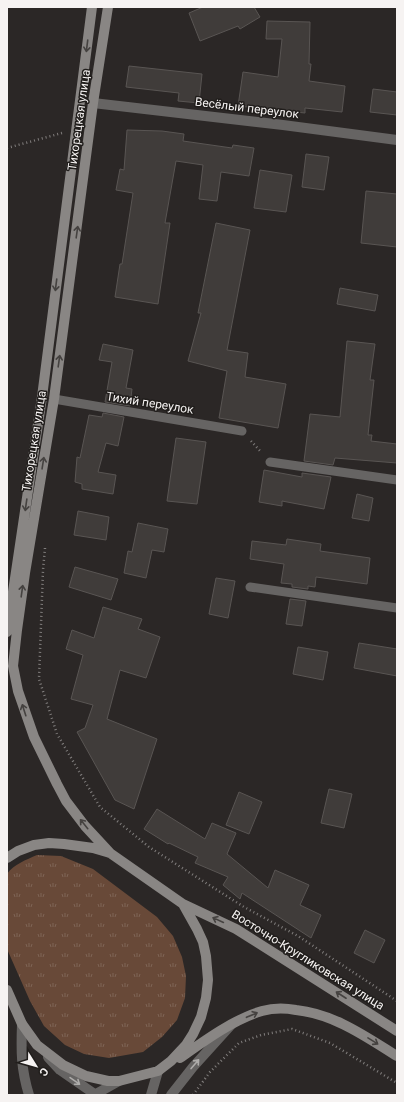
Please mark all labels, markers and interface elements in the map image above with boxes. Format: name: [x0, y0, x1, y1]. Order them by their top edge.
one-way arrow: [83, 39, 90, 52]
street label: Тихорецкая улица: [65, 69, 93, 171]
street label: Весёлый переулок: [194, 95, 300, 121]
one-way arrow: [73, 226, 80, 239]
one-way arrow: [52, 278, 60, 291]
one-way arrow: [55, 355, 63, 368]
street label: Тихий переулок: [105, 389, 195, 417]
street label: Тихорецкая улица: [19, 390, 49, 492]
one-way arrow: [39, 457, 47, 470]
one-way arrow: [22, 498, 30, 511]
one-way arrow: [18, 585, 26, 598]
one-way arrow: [20, 703, 27, 716]
one-way arrow: [79, 819, 88, 830]
street label: Восточно-Кругликовская улица: [229, 907, 387, 1013]
one-way arrow: [212, 916, 224, 923]
one-way arrow: [335, 991, 346, 999]
one-way arrow: [245, 1011, 257, 1018]
one-way arrow: [367, 1038, 379, 1046]
north arrow: [16, 1046, 56, 1086]
one-way arrow: [191, 1059, 200, 1070]
text: С: [36, 1065, 51, 1079]
one-way arrow: [70, 1077, 81, 1085]

